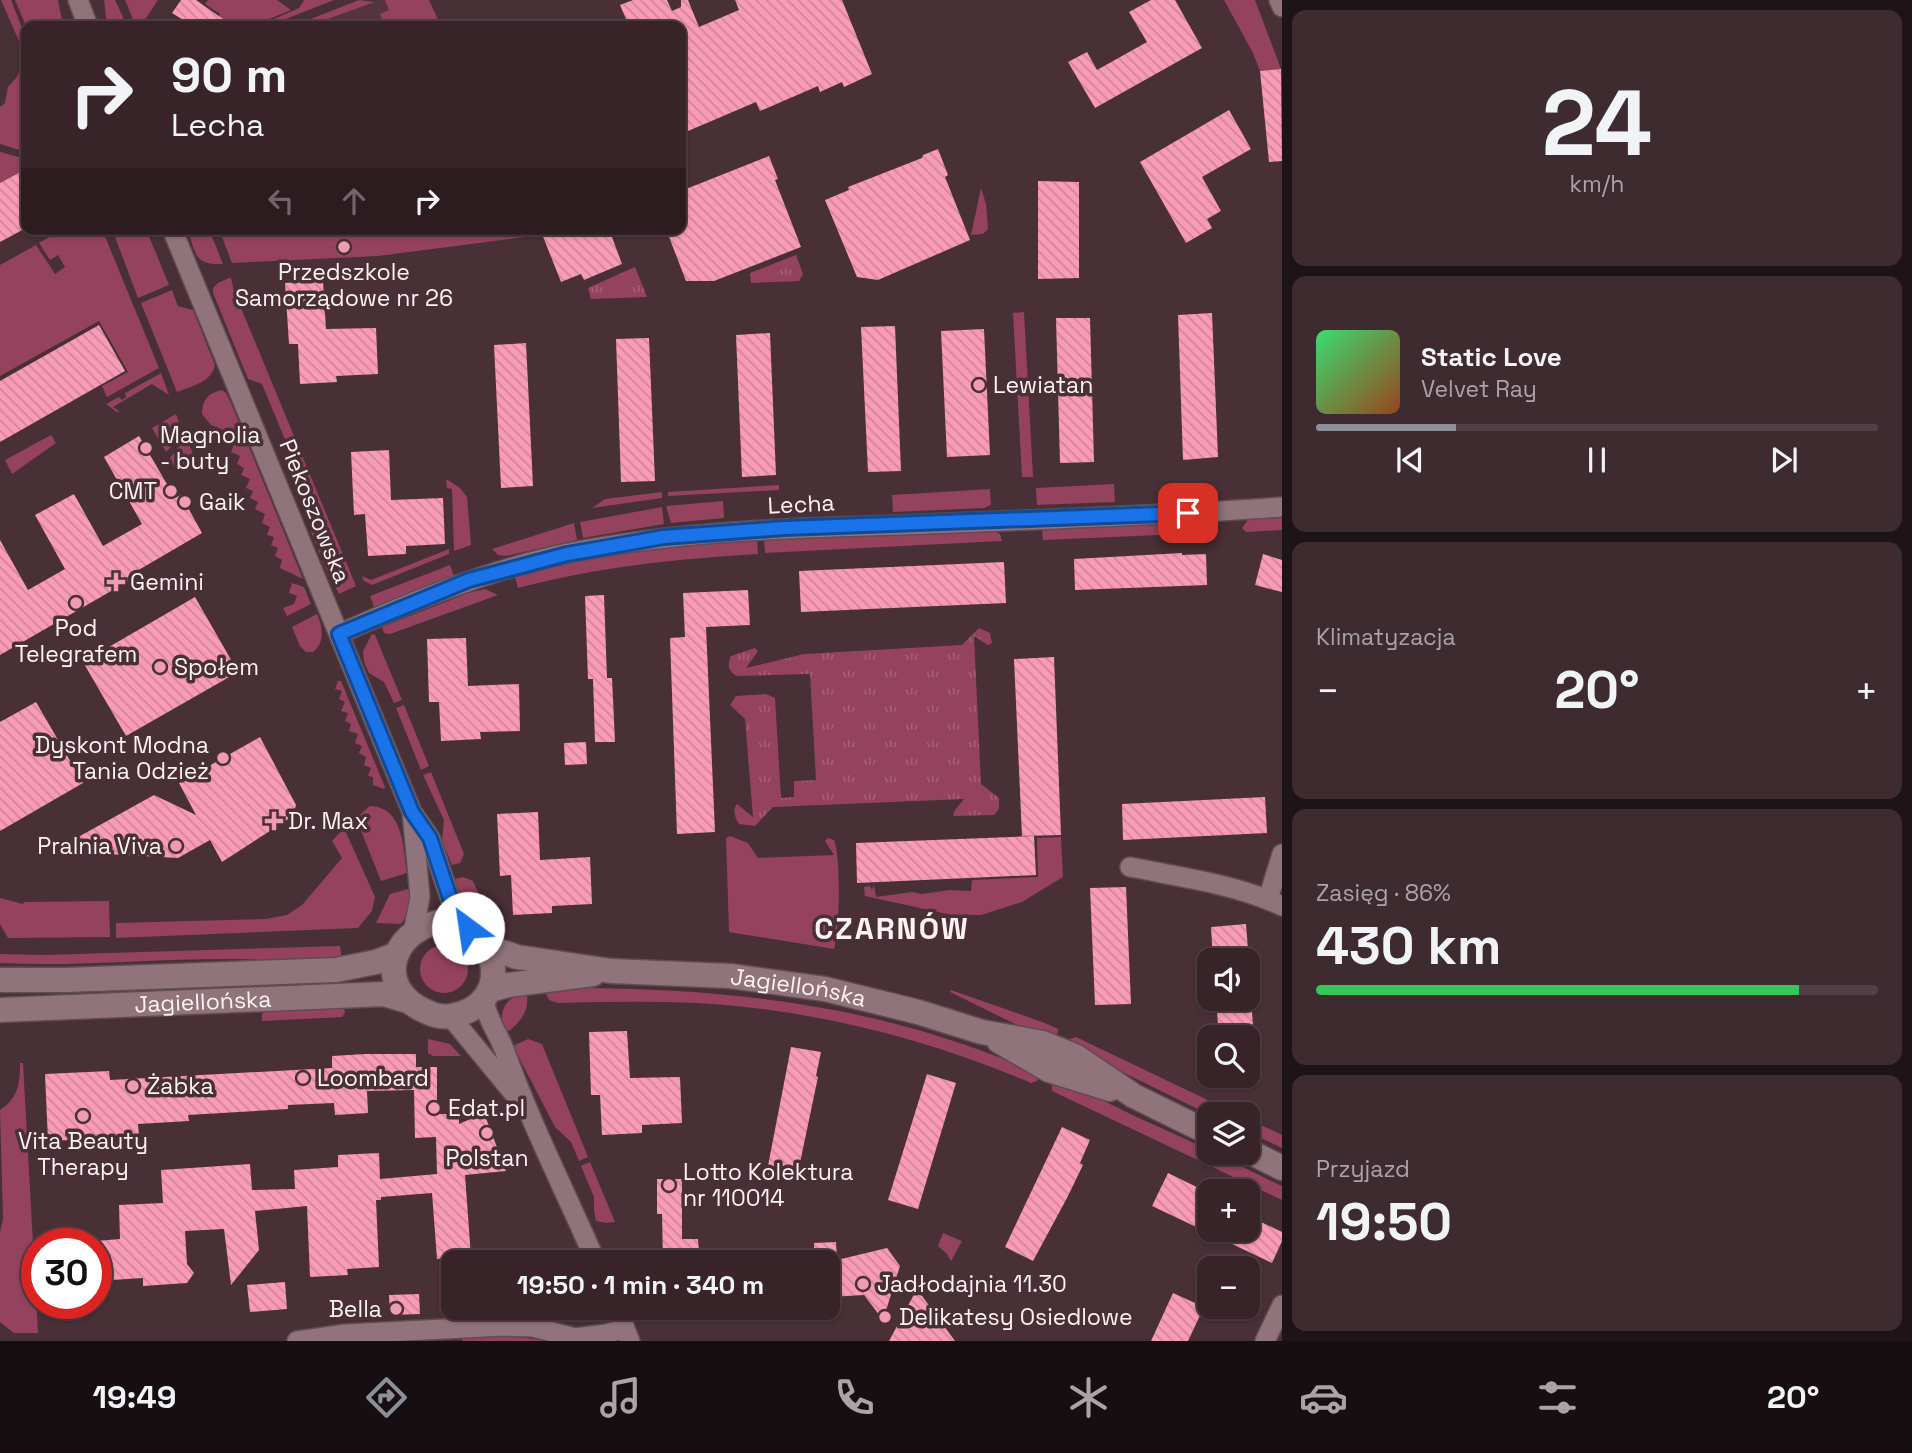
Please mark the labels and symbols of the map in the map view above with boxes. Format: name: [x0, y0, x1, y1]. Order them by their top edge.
marker: Przedszkole Samorządowe nr 26: [336, 239, 352, 255]
place label: Przedszkole Samorządowe nr 26: [235, 257, 453, 313]
place label: Lewiatan: [993, 370, 1093, 400]
marker: Lewiatan: [971, 377, 987, 393]
place label: Magnolia - buty: [160, 420, 260, 476]
street label: Piekoszowska: [273, 435, 357, 587]
marker: Magnolia - buty: [138, 440, 154, 456]
place label: CMT: [109, 476, 157, 506]
marker: CMT: [163, 483, 179, 499]
pin: [1158, 483, 1218, 543]
place label: Gaik: [199, 487, 245, 517]
street label: Lecha: [767, 487, 835, 521]
marker: Gaik: [177, 494, 193, 510]
place label: Gemini: [130, 567, 204, 597]
marker: Gemini: [108, 574, 124, 590]
marker: Pod Telegrafem: [68, 595, 84, 611]
place label: Pod Telegrafem: [15, 613, 137, 669]
place label: Społem: [174, 652, 259, 682]
marker: Społem: [152, 659, 168, 675]
place label: Dyskont Modna Tania Odzież: [35, 730, 209, 786]
marker: Dyskont Modna Tania Odzież: [215, 750, 231, 766]
place label: Dr. Max: [288, 806, 368, 836]
marker: Dr. Max: [266, 813, 282, 829]
place label: Pralnia Viva: [37, 831, 162, 861]
marker: Pralnia Viva: [168, 838, 184, 854]
position arrow: [431, 891, 505, 965]
district label: CZARNÓW: [814, 909, 970, 948]
street label: Jagiellońska: [729, 961, 869, 1014]
street label: Jagiellońska: [134, 984, 272, 1019]
place label: Loombard: [317, 1063, 429, 1093]
marker: Loombard: [295, 1070, 311, 1086]
place label: Żabka: [147, 1071, 214, 1101]
marker: Żabka: [125, 1078, 141, 1094]
place label: Edat.pl: [448, 1093, 525, 1123]
marker: Edat.pl: [426, 1100, 442, 1116]
marker: Vita Beauty Therapy: [75, 1108, 91, 1124]
marker: Polstan: [479, 1125, 495, 1141]
place label: Vita Beauty Therapy: [18, 1126, 148, 1182]
place label: Polstan: [446, 1143, 529, 1173]
place label: Lotto Kolektura nr 110014: [683, 1157, 853, 1213]
marker: Lotto Kolektura nr 110014: [661, 1177, 677, 1193]
speed limit sign: 30: [21, 1228, 112, 1319]
place label: Jadłodajnia 11.30: [877, 1269, 1067, 1299]
marker: Jadłodajnia 11.30: [855, 1276, 871, 1292]
place label: Bella: [329, 1294, 382, 1324]
marker: Bella: [388, 1301, 404, 1317]
place label: Delikatesy Osiedlowe: [899, 1302, 1133, 1332]
marker: Delikatesy Osiedlowe: [877, 1309, 893, 1325]

